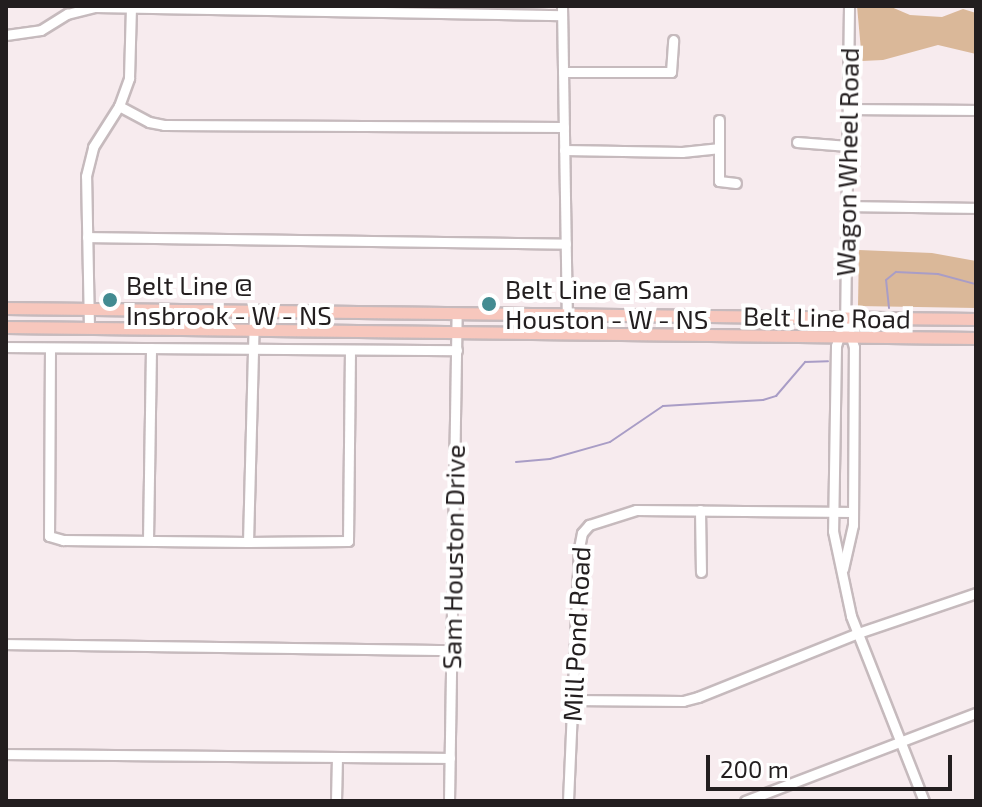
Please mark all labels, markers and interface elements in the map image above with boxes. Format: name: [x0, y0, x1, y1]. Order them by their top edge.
street label: Wagon Wheel Road: [829, 47, 865, 277]
place label: Belt Line @ Insbrook - W - NS: [126, 269, 333, 330]
place label: Belt Line @ Sam Houston - W - NS: [505, 273, 709, 334]
marker: Belt Line @ Insbrook - W - NS: [101, 291, 119, 309]
marker: Belt Line @ Sam Houston - W - NS: [480, 295, 498, 313]
street label: Belt Line Road: [743, 300, 911, 334]
street label: Sam Houston Drive: [435, 444, 471, 670]
street label: Mill Pond Road: [556, 545, 596, 723]
scale bar: [710, 739, 956, 789]
text: 200 m: [720, 754, 789, 783]

